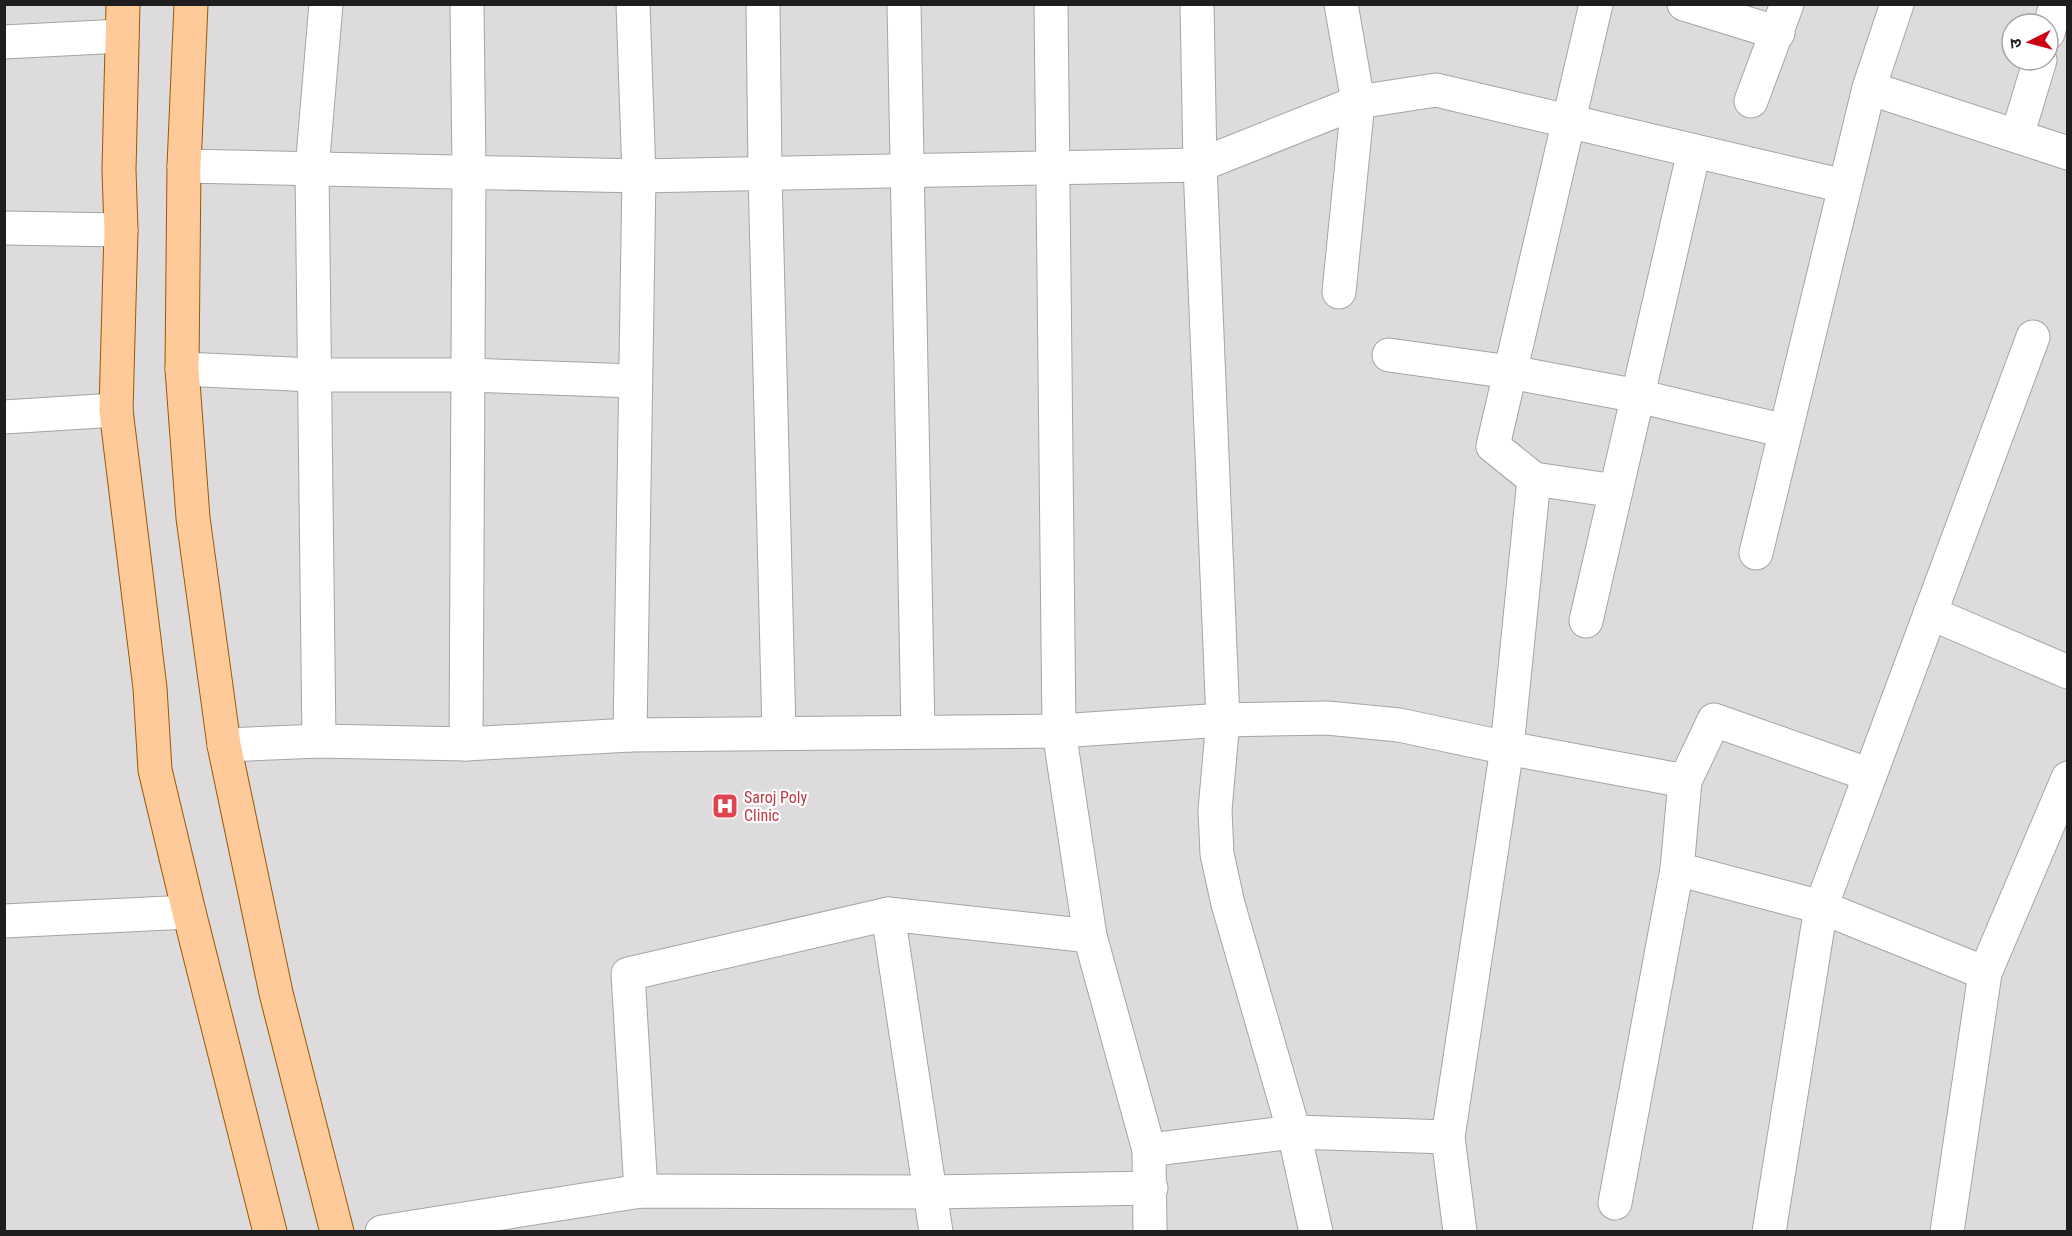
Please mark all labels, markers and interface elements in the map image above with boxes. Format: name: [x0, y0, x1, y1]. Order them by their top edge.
north arrow: [2000, 12, 2060, 72]
text: उ: [2006, 37, 2026, 49]
place label: Saroj Poly Clinic: [744, 788, 807, 825]
hospital icon: Saroj Poly Clinic: [710, 791, 740, 821]

